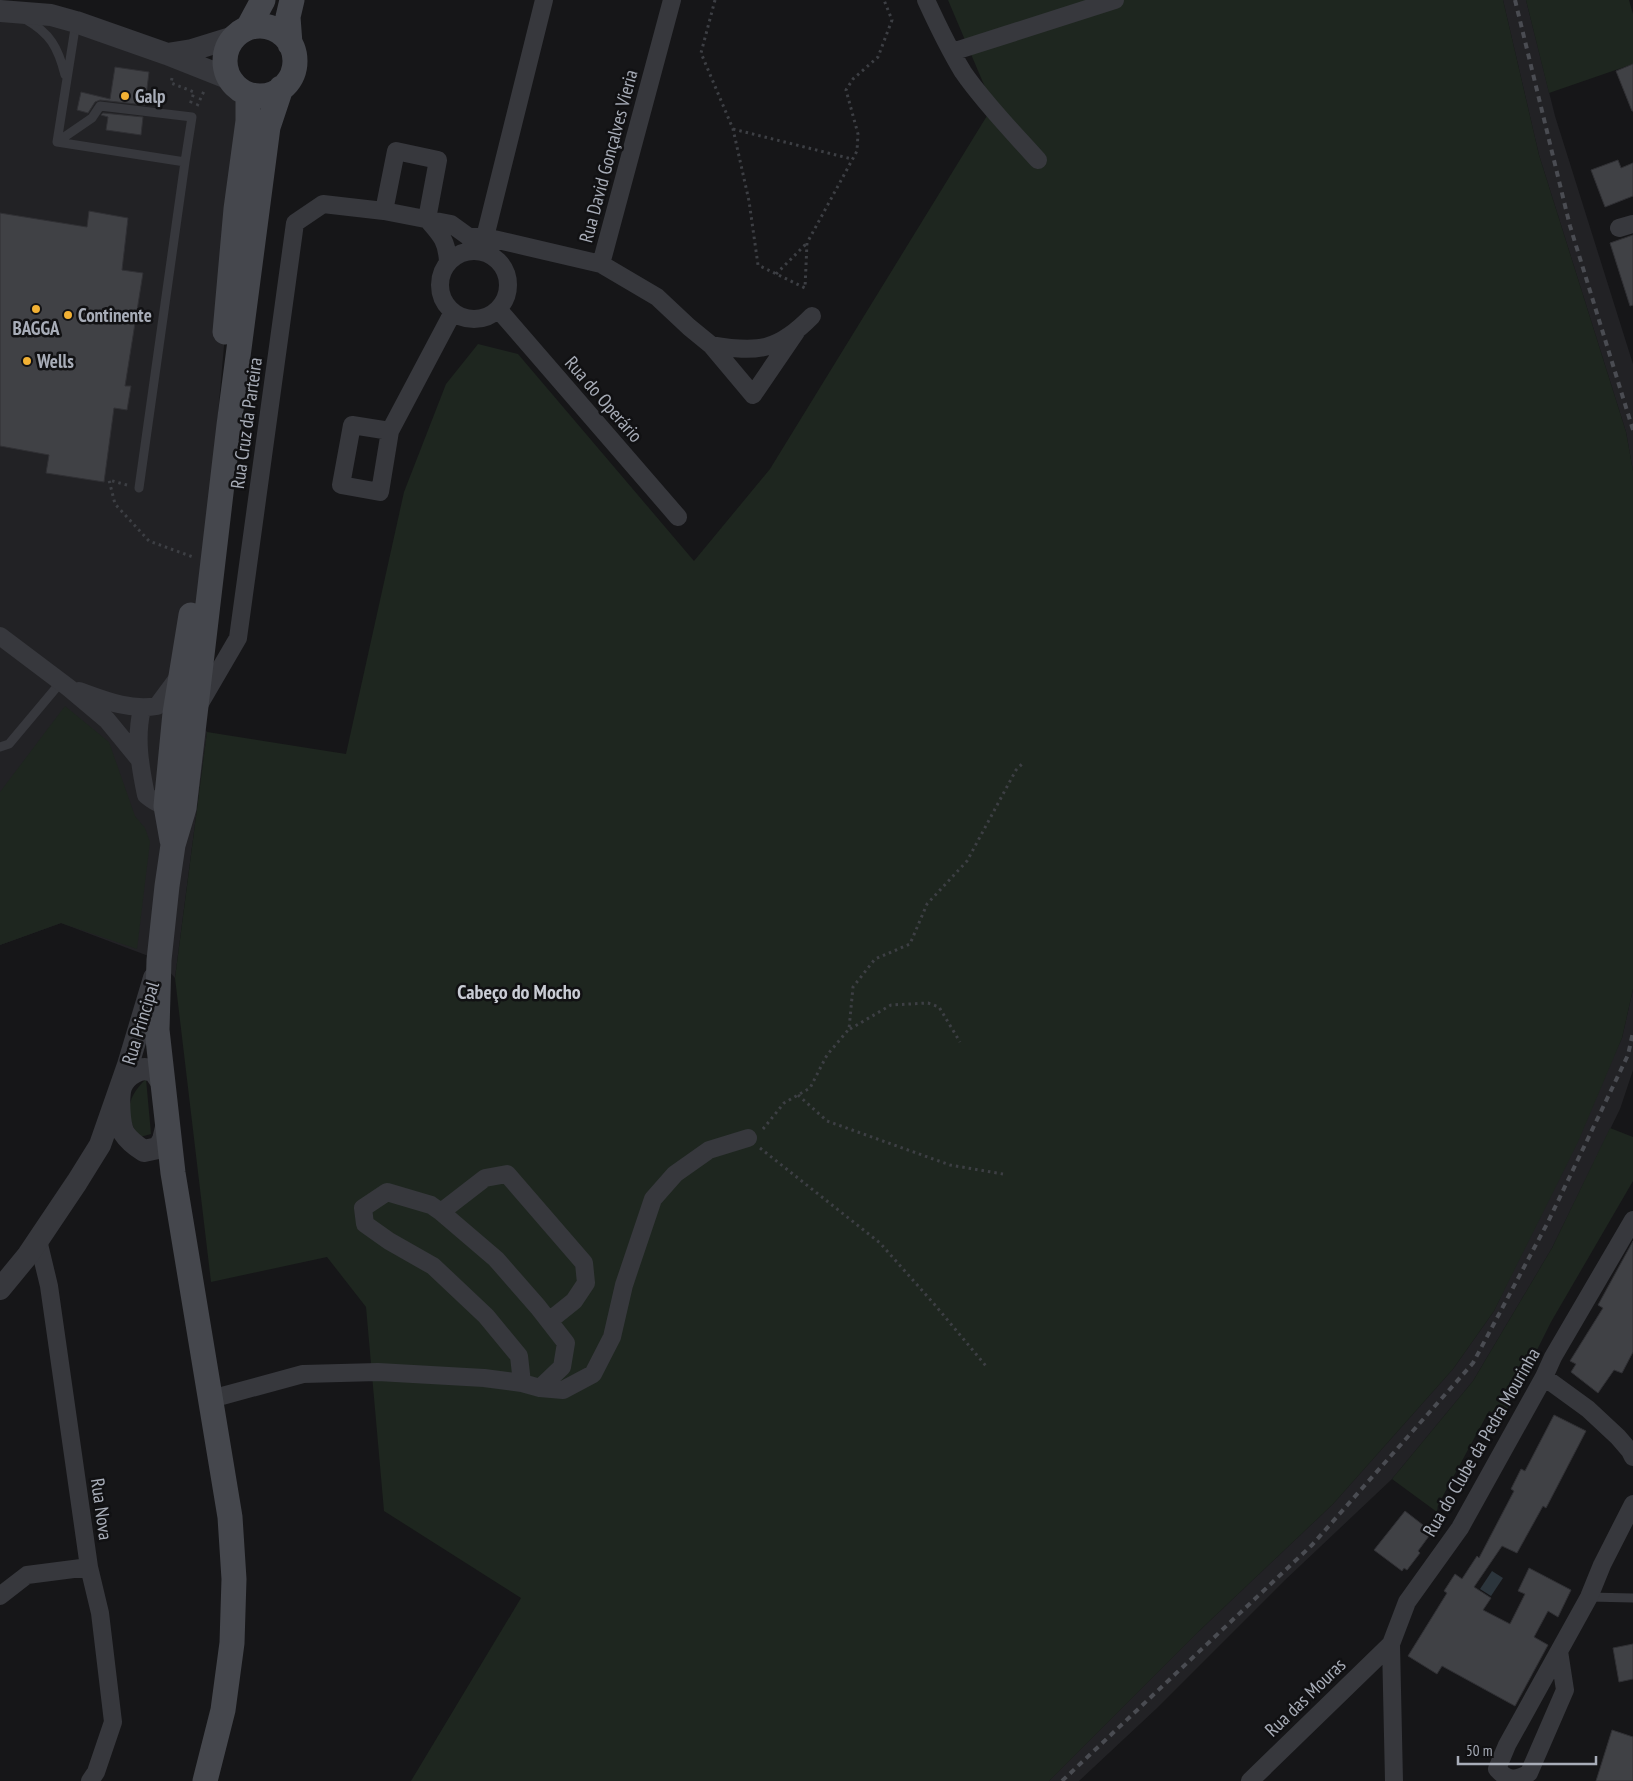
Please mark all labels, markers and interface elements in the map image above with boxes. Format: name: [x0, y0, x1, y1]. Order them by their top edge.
street label: Rua David Gonçalves Vieria: [573, 67, 643, 245]
place label: Galp: [135, 84, 166, 108]
marker: Galp: [119, 90, 131, 102]
marker: BAGGA: [30, 303, 42, 315]
place label: Continente: [78, 303, 152, 327]
marker: Continente: [62, 309, 74, 321]
place label: BAGGA: [13, 316, 60, 340]
place label: Wells: [36, 349, 74, 373]
street label: Rua do Operário: [560, 351, 648, 447]
marker: Wells: [21, 355, 33, 367]
street label: Rua Cruz da Parteira: [225, 356, 267, 490]
street label: Rua Principal: [116, 978, 164, 1068]
district label: Cabeço do Mocho: [457, 979, 581, 1005]
street label: Rua do Clube da Pedra Mourinha: [1417, 1343, 1545, 1541]
street label: Rua Nova: [86, 1477, 118, 1541]
street label: Rua das Mouras: [1260, 1653, 1350, 1741]
scale bar: [1458, 1734, 1596, 1766]
text: 50 m: [1466, 1741, 1492, 1760]

